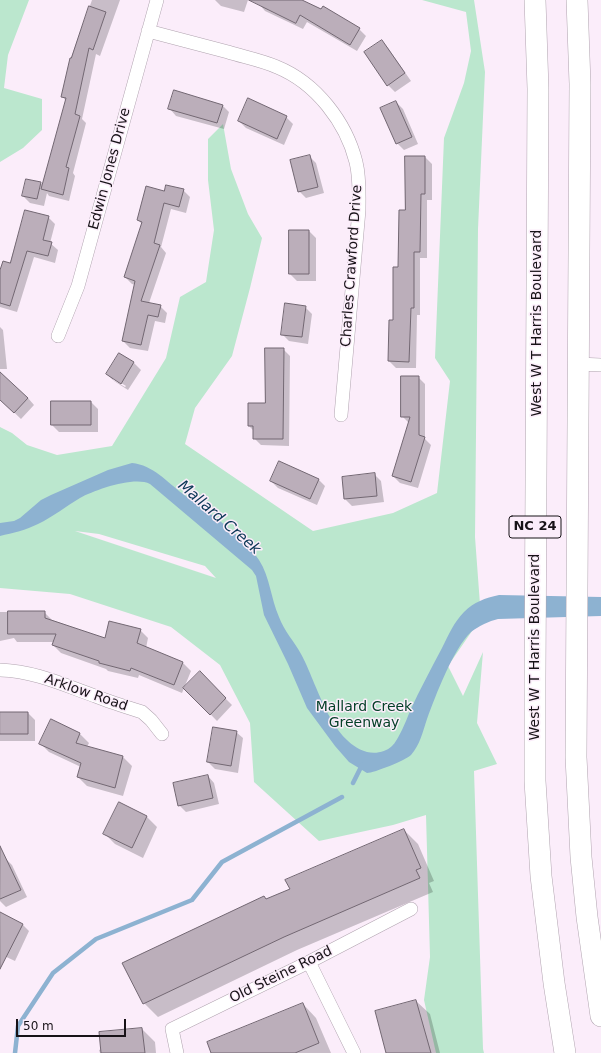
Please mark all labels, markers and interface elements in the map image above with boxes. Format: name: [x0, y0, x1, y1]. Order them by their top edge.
street label: Edwin Jones Drive: [86, 106, 134, 232]
street label: Charles Crawford Drive: [338, 184, 366, 348]
street label: West W T Harris Boulevard: [529, 230, 545, 416]
water label: Mallard Creek: [174, 477, 264, 559]
road number: NC 24: [509, 516, 561, 538]
street label: West W T Harris Boulevard: [527, 554, 543, 740]
street label: Arklow Road: [42, 671, 130, 715]
park label: Mallard Creek Greenway: [316, 699, 412, 732]
street label: Old Steine Road: [227, 943, 335, 1007]
scale bar: [18, 1011, 128, 1037]
text: 50 m: [23, 1019, 54, 1033]

